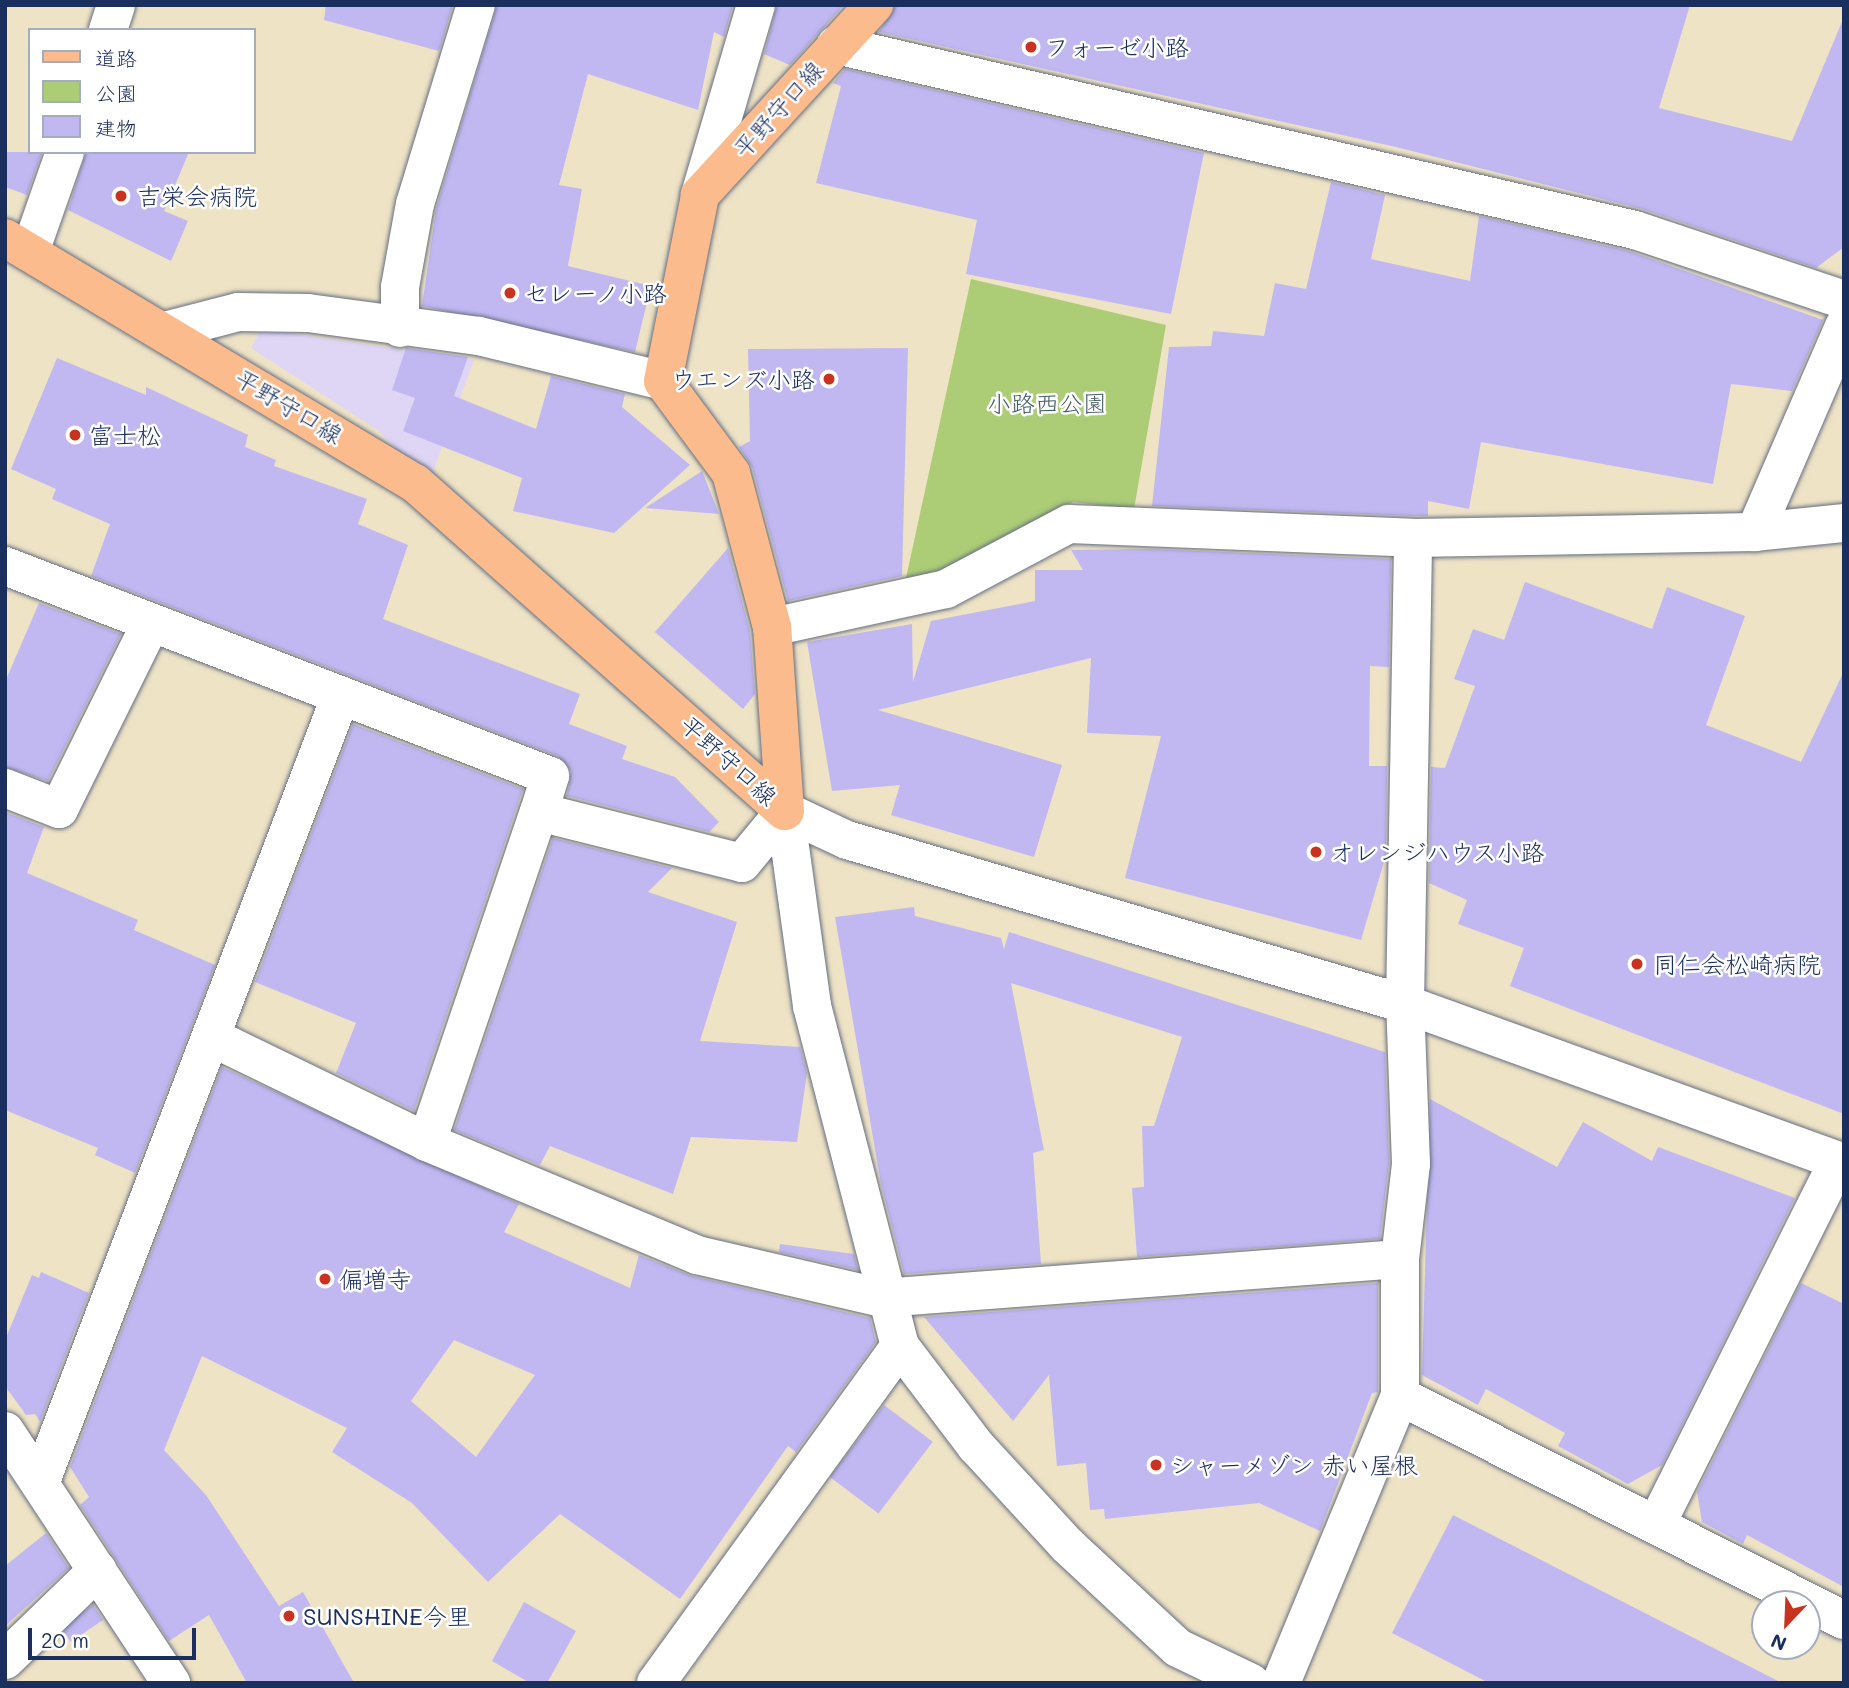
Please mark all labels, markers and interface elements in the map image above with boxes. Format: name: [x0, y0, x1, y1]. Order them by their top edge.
legend: [28, 28, 256, 154]
place label: フォーゼ小路: [1045, 33, 1189, 61]
marker: フォーゼ小路: [1023, 39, 1039, 55]
text: 道路: [95, 44, 137, 71]
street label: 平野守口線: [727, 55, 829, 163]
text: 公園: [95, 79, 137, 106]
text: 建物: [95, 114, 137, 141]
place label: 吉栄会病院: [137, 182, 257, 210]
marker: 吉栄会病院: [111, 186, 131, 206]
place label: セレーノ小路: [524, 279, 669, 307]
marker: セレーノ小路: [502, 285, 518, 301]
street label: 平野守口線: [230, 363, 348, 449]
place label: ウエンズ小路: [671, 365, 815, 393]
marker: ウエンズ小路: [821, 371, 837, 387]
park label: 小路西公園: [987, 389, 1107, 417]
place label: 富士松: [89, 421, 161, 449]
marker: 富士松: [67, 427, 83, 443]
street label: 平野守口線: [675, 709, 783, 811]
place label: オレンジハウス小路: [1330, 838, 1546, 866]
marker: オレンジハウス小路: [1308, 844, 1324, 860]
place label: 同仁会松崎病院: [1653, 950, 1821, 978]
marker: 同仁会松崎病院: [1627, 954, 1647, 974]
place label: 偏増寺: [339, 1265, 411, 1293]
marker: 偏増寺: [317, 1271, 333, 1287]
place label: シャーメゾン 赤い屋根: [1170, 1451, 1418, 1479]
marker: シャーメゾン 赤い屋根: [1148, 1457, 1164, 1473]
north arrow: [1751, 1590, 1821, 1660]
place label: SUNSHINE今里: [303, 1602, 471, 1630]
marker: SUNSHINE今里: [281, 1608, 297, 1624]
scale bar: [32, 1614, 200, 1658]
text: 20 m: [41, 1626, 89, 1653]
text: N: [1767, 1629, 1790, 1657]

